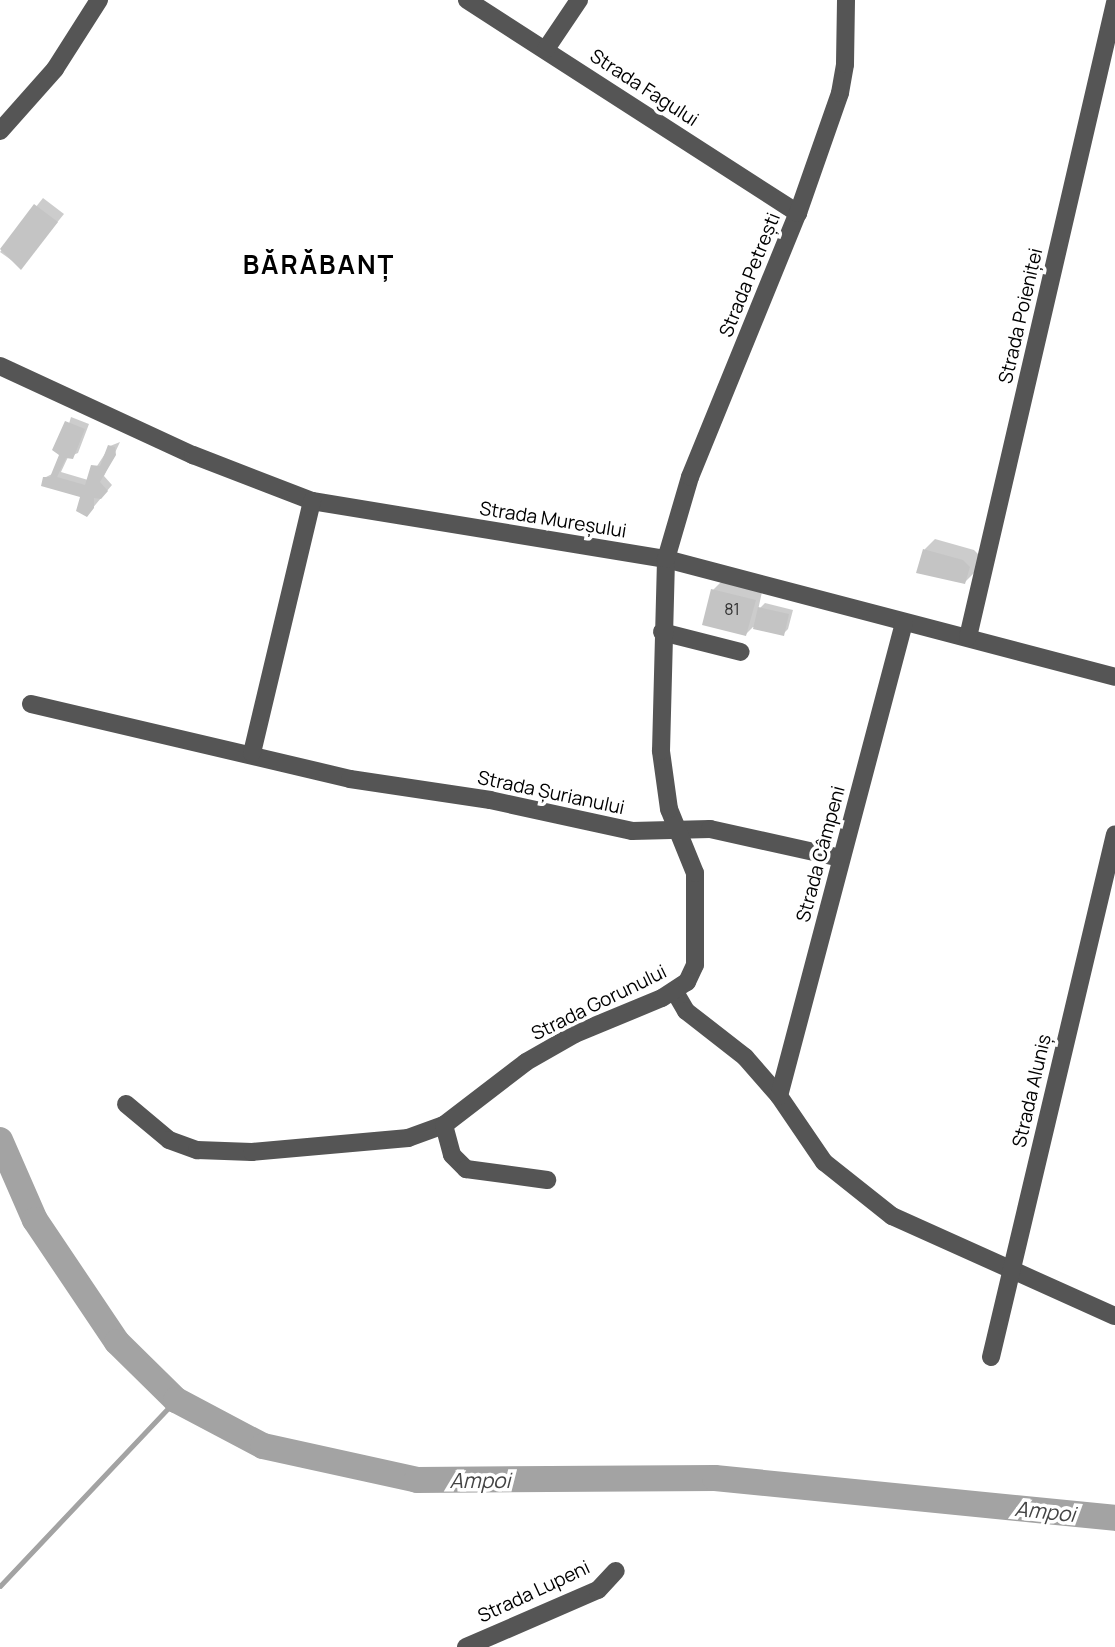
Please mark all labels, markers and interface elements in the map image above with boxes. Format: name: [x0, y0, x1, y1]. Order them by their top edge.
street label: Strada Fagului: [586, 45, 702, 131]
street label: Strada Petrești: [715, 210, 785, 340]
street label: Strada Poieniței: [994, 246, 1048, 386]
district label: BĂRĂBANȚ: [244, 249, 394, 281]
street label: Strada Mureșului: [478, 497, 628, 543]
house number: 81: [724, 599, 740, 619]
street label: Strada Șurianului: [475, 766, 627, 820]
street label: Strada Câmpeni: [792, 783, 850, 925]
street label: Strada Gorunului: [528, 960, 670, 1046]
street label: Strada Aluniș: [1008, 1032, 1056, 1150]
water label: Ampoi: [450, 1467, 510, 1493]
water label: Ampoi: [1013, 1495, 1077, 1527]
street label: Strada Lupeni: [474, 1556, 594, 1628]

